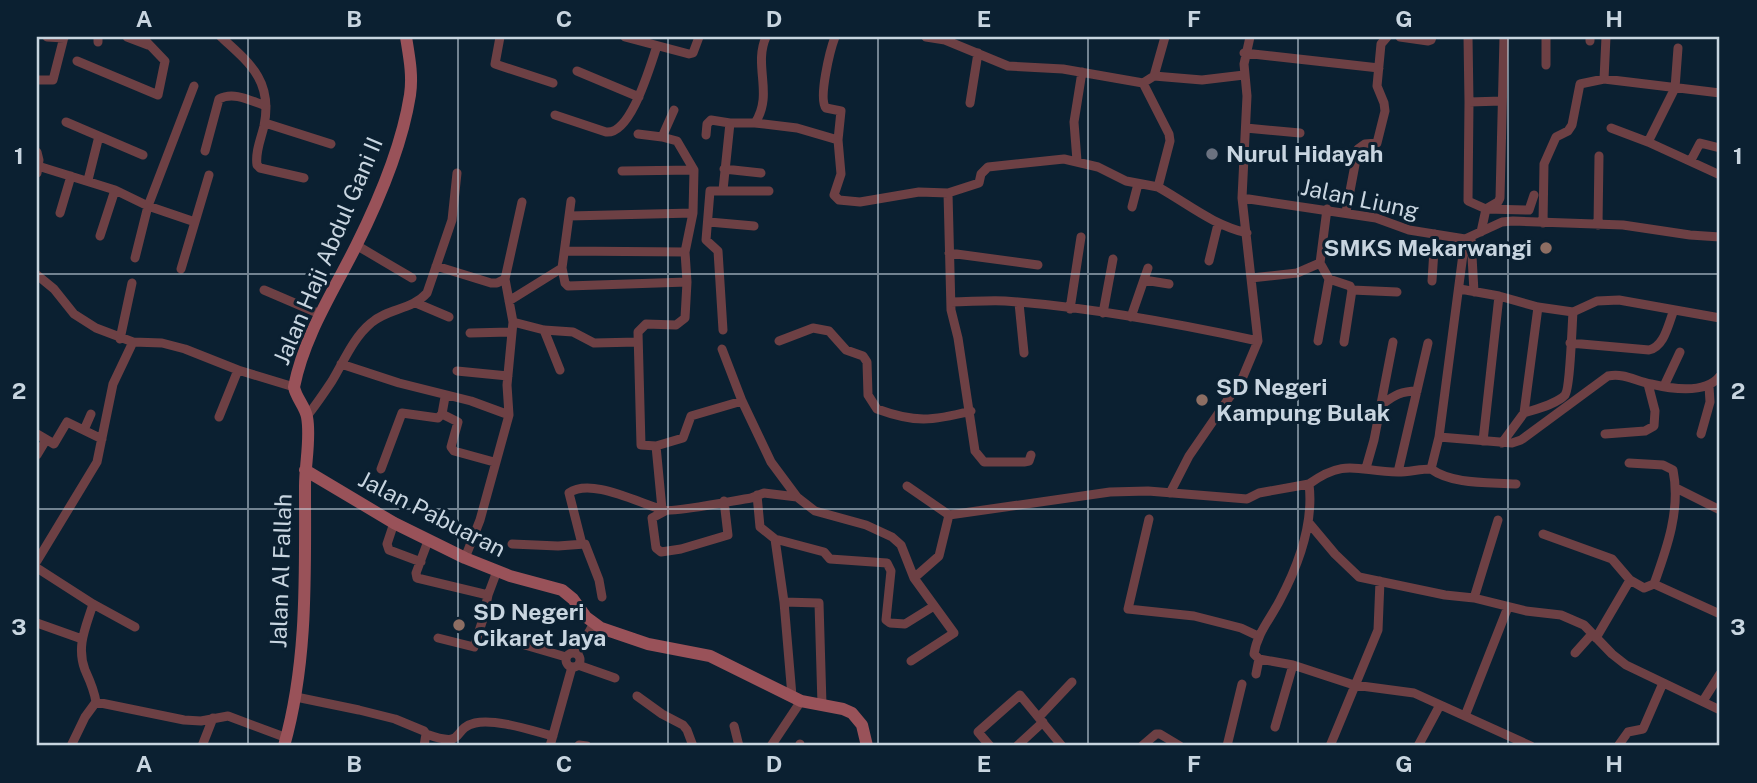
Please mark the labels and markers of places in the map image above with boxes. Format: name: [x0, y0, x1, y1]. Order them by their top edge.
place label: Nurul Hidayah: [1226, 140, 1383, 167]
marker: Nurul Hidayah: [1204, 146, 1220, 162]
place label: SMKS Mekarwangi: [1324, 234, 1532, 261]
marker: SMKS Mekarwangi: [1538, 240, 1554, 256]
place label: SD Negeri Kampung Bulak: [1216, 373, 1390, 426]
marker: SD Negeri Kampung Bulak: [1194, 392, 1210, 408]
place label: SD Negeri Cikaret Jaya: [473, 598, 606, 651]
marker: SD Negeri Cikaret Jaya: [451, 617, 467, 633]

